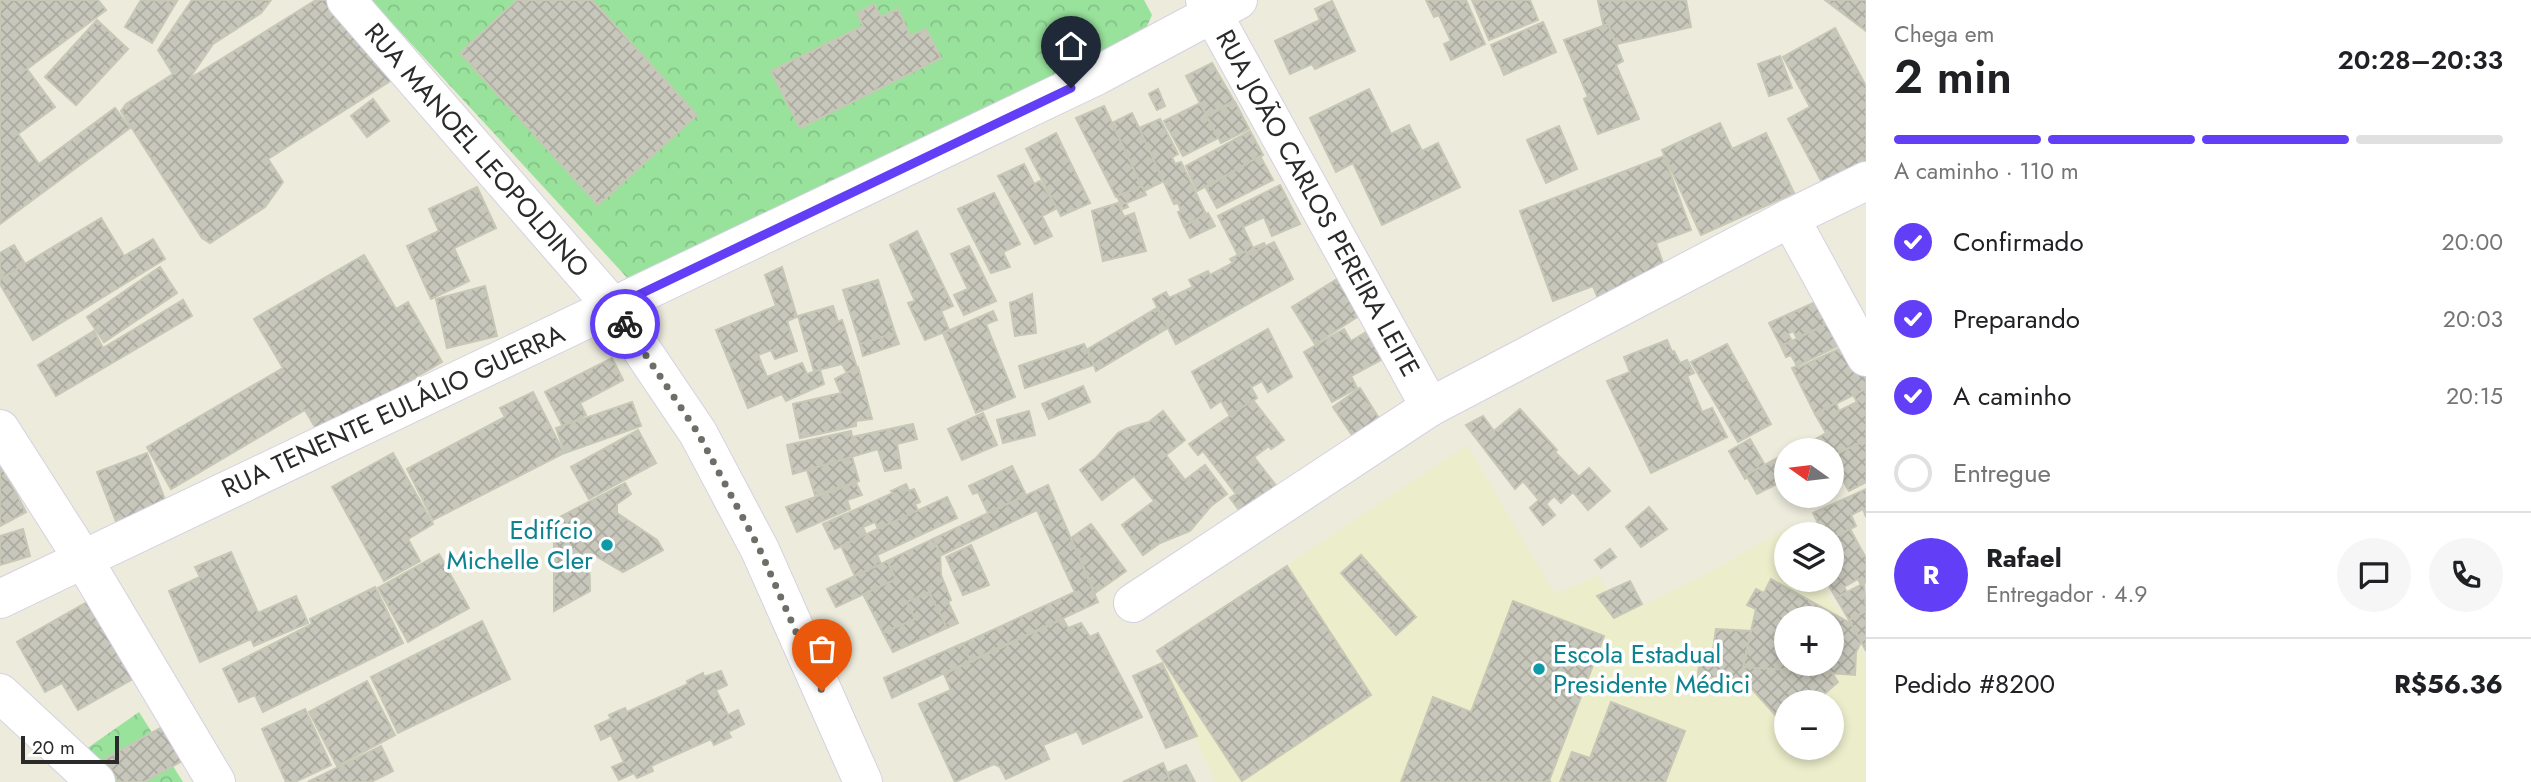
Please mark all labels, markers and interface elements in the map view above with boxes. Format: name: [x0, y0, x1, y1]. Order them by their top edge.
street label: RUA MANOEL LEOPOLDINO: [356, 14, 598, 286]
pin: [1041, 16, 1101, 88]
text: Chega em: [1894, 17, 1995, 51]
street label: RUA JOÃO CARLOS PEREIRA LEITE: [1207, 23, 1429, 383]
icon: home: [1052, 27, 1090, 65]
text: 20:28–20:33: [2337, 41, 2503, 79]
text: 2 min: [1894, 44, 2012, 110]
text: A caminho · 110 m: [1894, 154, 2079, 188]
icon: check: [1894, 223, 1932, 261]
text: Confirmado: [1953, 223, 2084, 261]
text: 20:00: [2442, 225, 2503, 259]
courier: [590, 289, 660, 359]
icon: check: [1894, 300, 1932, 338]
text: Preparando: [1953, 300, 2080, 338]
text: 20:03: [2443, 302, 2503, 336]
icon: bike: [606, 305, 644, 343]
street label: RUA TENENTE EULÁLIO GUERRA: [215, 314, 572, 507]
icon: check: [1894, 377, 1932, 415]
text: A caminho: [1953, 377, 2071, 415]
text: 20:15: [2446, 379, 2503, 413]
north arrow: [1774, 438, 1844, 508]
map controls: [1774, 438, 1844, 760]
text: Entregue: [1953, 454, 2051, 492]
place label: Edifício Michelle Cler: [446, 511, 593, 579]
button: layers: [1774, 522, 1844, 592]
marker: Edifício Michelle Cler: [599, 537, 615, 553]
button: chat: [2337, 538, 2411, 612]
button: phone: [2429, 538, 2503, 612]
text: Rafael: [1986, 539, 2062, 577]
text: R: [1923, 556, 1939, 594]
text: Entregador · 4.9: [1986, 577, 2148, 611]
button: +: [1774, 606, 1844, 676]
pin: [792, 619, 852, 691]
icon: bag: [803, 630, 841, 668]
place label: Escola Estadual Presidente Médici: [1553, 635, 1750, 703]
marker: Escola Estadual Presidente Médici: [1531, 661, 1547, 677]
text: Pedido #8200: [1894, 665, 2055, 703]
text: R$56.36: [2394, 665, 2503, 703]
button: −: [1774, 690, 1844, 760]
scale bar: [21, 733, 119, 765]
text: 20 m: [32, 734, 75, 761]

